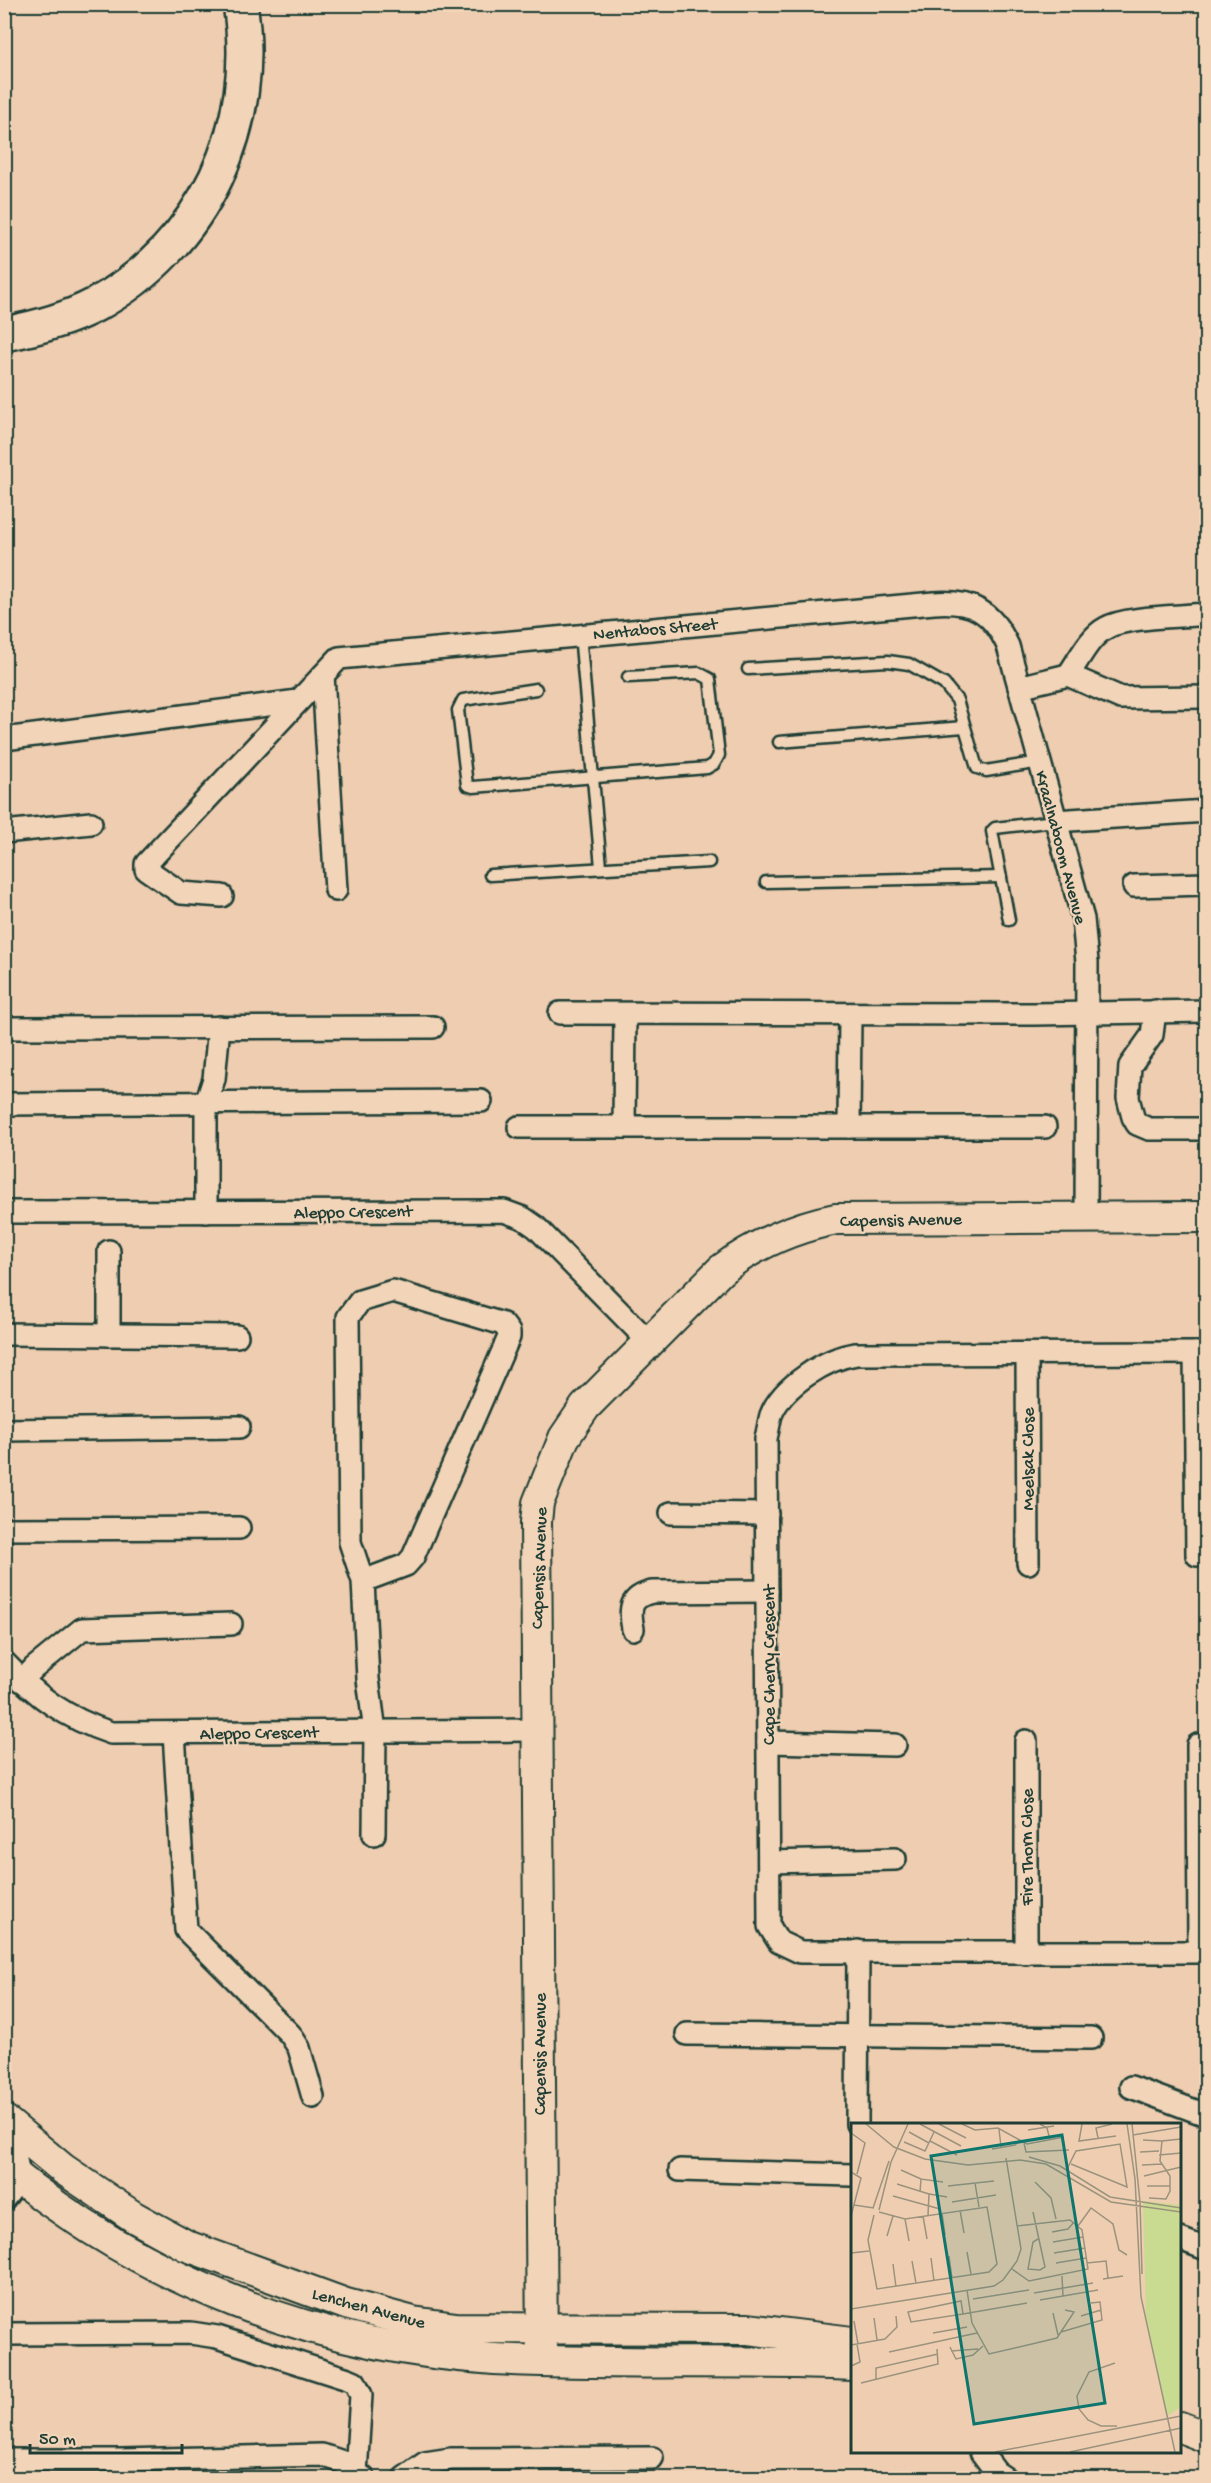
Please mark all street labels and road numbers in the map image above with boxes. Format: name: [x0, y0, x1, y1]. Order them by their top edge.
street label: Nentabos Street: [592, 614, 720, 646]
street label: Kraalnaboom Avenue: [1029, 769, 1090, 927]
street label: Aleppo Crescent: [294, 1202, 414, 1225]
street label: Capensis Avenue: [840, 1210, 963, 1233]
street label: Meelsak Close: [1019, 1407, 1040, 1510]
street label: Capensis Avenue: [528, 1506, 553, 1629]
street label: Cape Cherry Crescent: [760, 1583, 781, 1745]
street label: Aleppo Crescent: [200, 1723, 320, 1746]
street label: Fire Thorn Close: [1018, 1788, 1039, 1907]
street label: Capensis Avenue: [531, 1992, 552, 2115]
street label: Lenchen Avenue: [309, 2284, 428, 2335]

